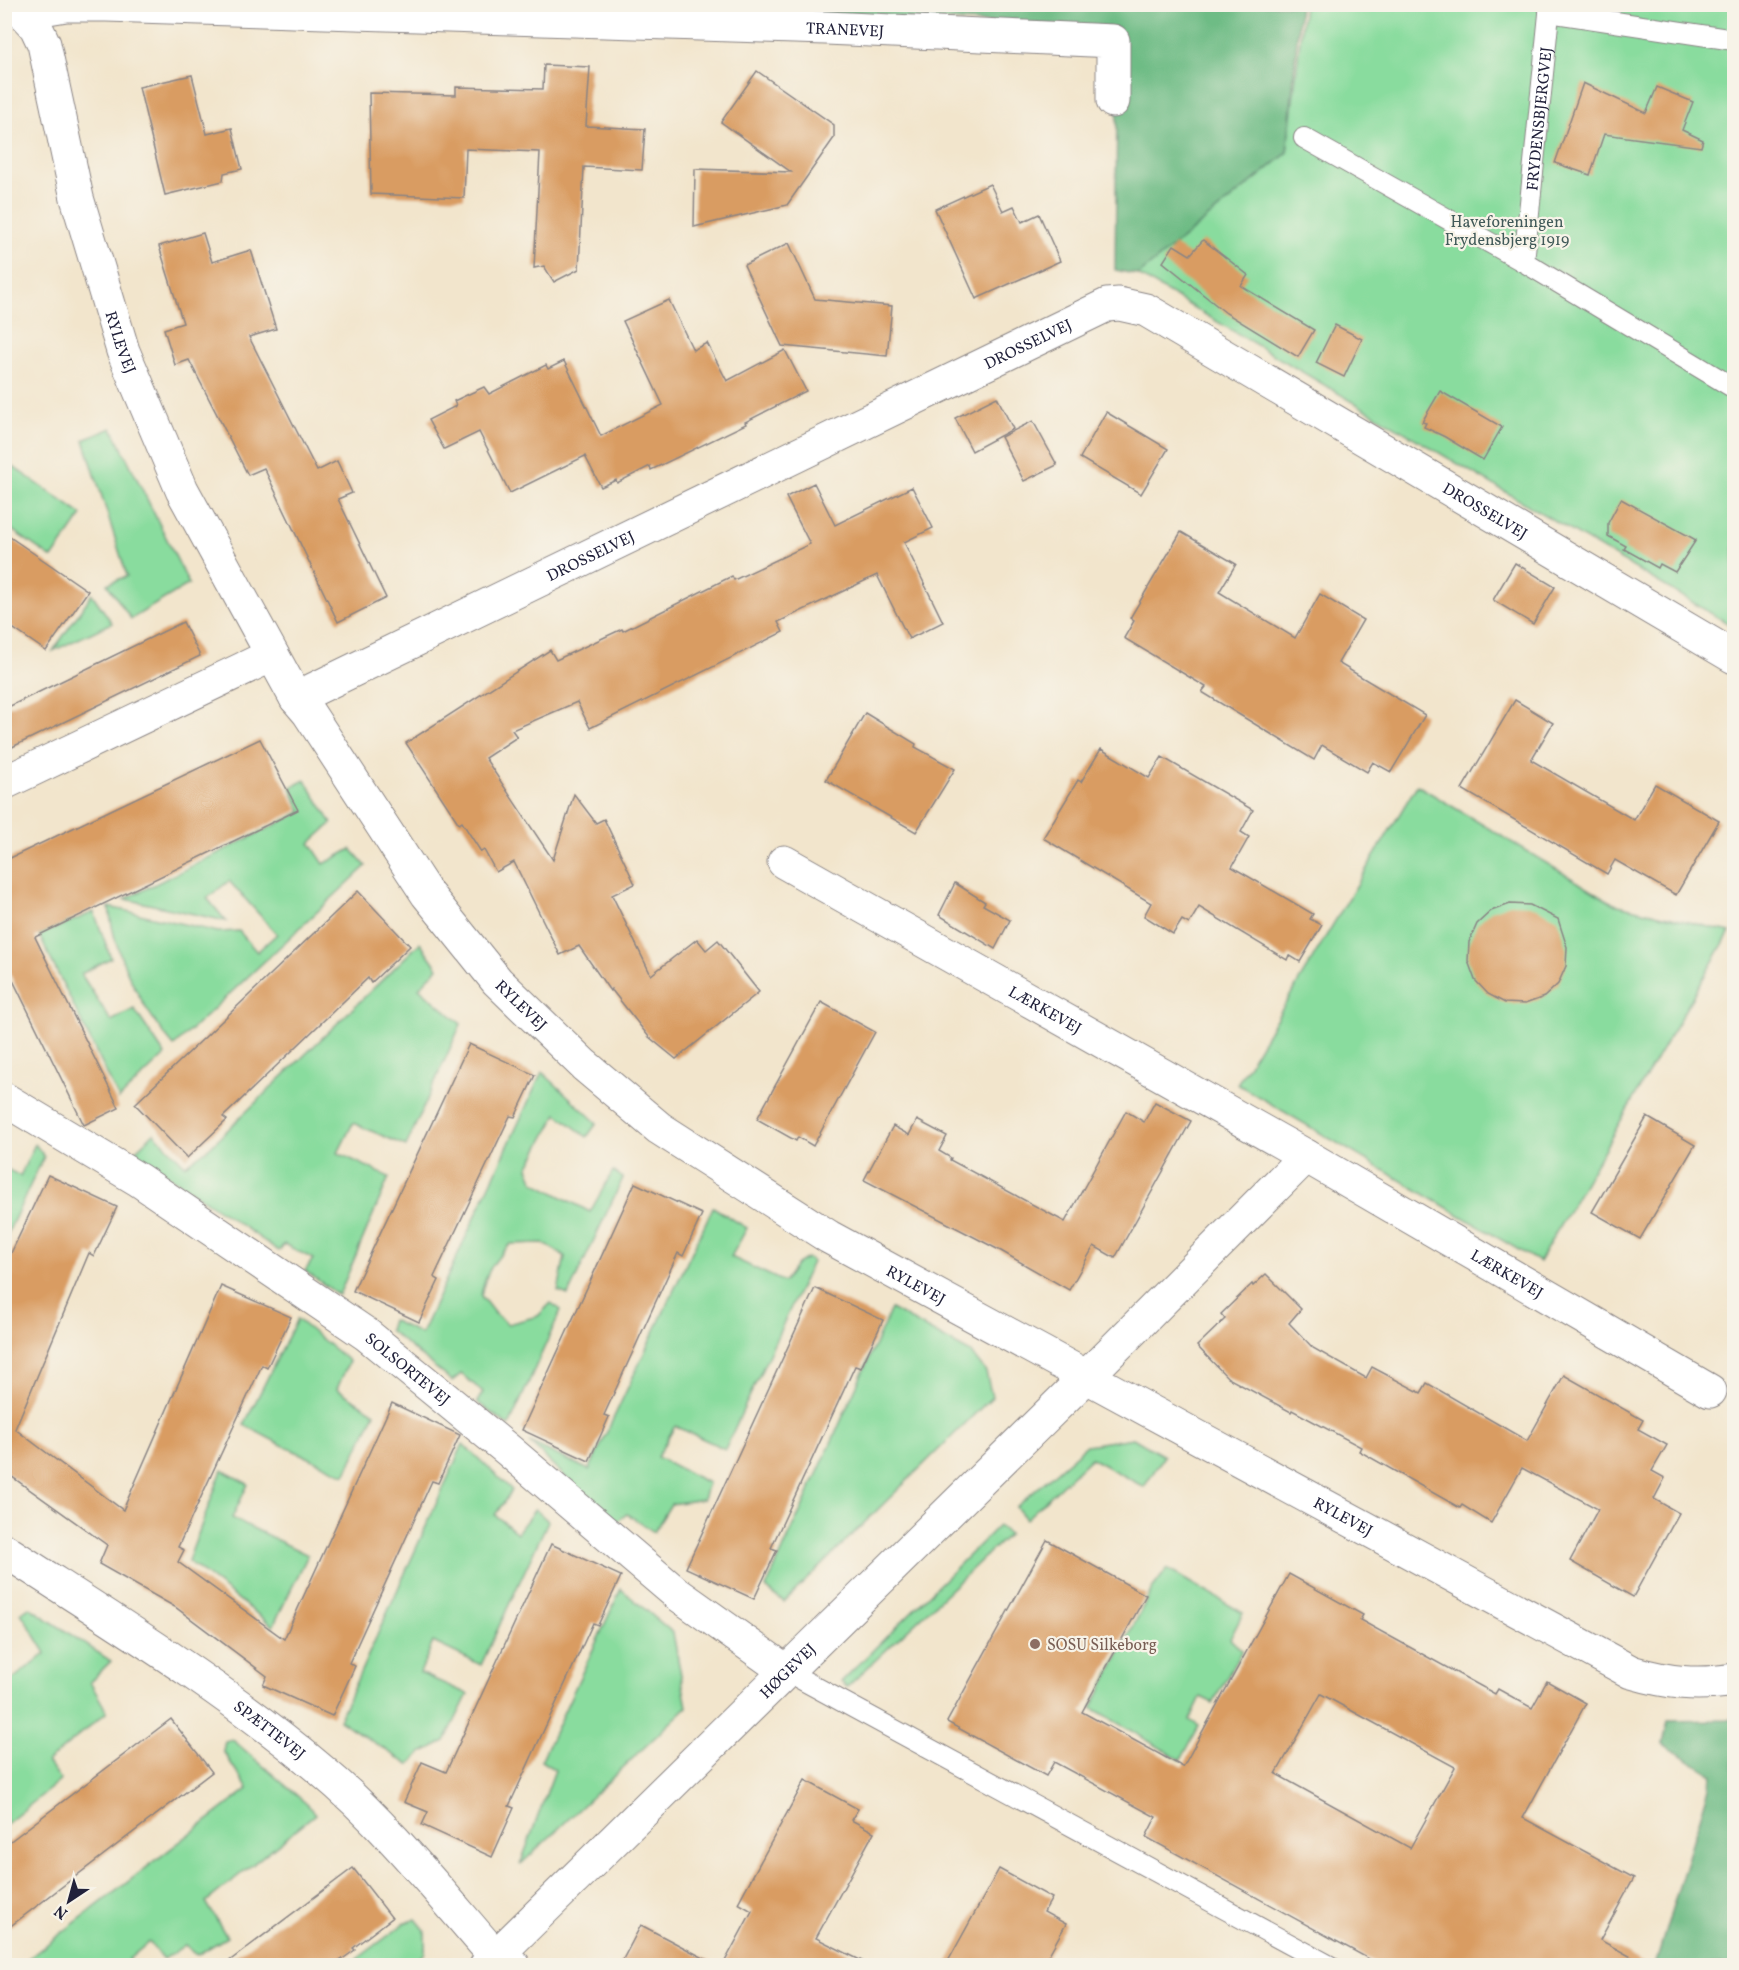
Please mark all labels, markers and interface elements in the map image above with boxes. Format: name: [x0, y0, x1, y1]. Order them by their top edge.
street label: TRANEVEJ: [806, 18, 885, 44]
street label: FRYDENSBJERGVEJ: [1522, 46, 1559, 192]
park label: Haveforeningen Frydensbjerg 1919: [1445, 212, 1569, 252]
street label: RYLEVEJ: [99, 309, 140, 377]
street label: DROSSELVEJ: [981, 315, 1076, 376]
street label: DROSSELVEJ: [1438, 478, 1531, 546]
street label: DROSSELVEJ: [544, 527, 639, 588]
street label: RYLEVEJ: [489, 976, 551, 1036]
street label: LÆRKEVEJ: [1004, 982, 1085, 1040]
street label: LÆRKEVEJ: [1466, 1245, 1547, 1305]
street label: RYLEVEJ: [882, 1261, 949, 1311]
street label: SOLSORTEVEJ: [360, 1328, 454, 1411]
street label: RYLEVEJ: [1309, 1493, 1376, 1543]
place label: SOSU Silkeborg: [1047, 1635, 1157, 1657]
marker: SOSU Silkeborg: [1028, 1637, 1042, 1651]
street label: HØGEVEJ: [756, 1639, 821, 1704]
street label: SPÆTTEVEJ: [228, 1696, 309, 1766]
north arrow: [39, 1871, 99, 1931]
text: N: [50, 1899, 73, 1924]

